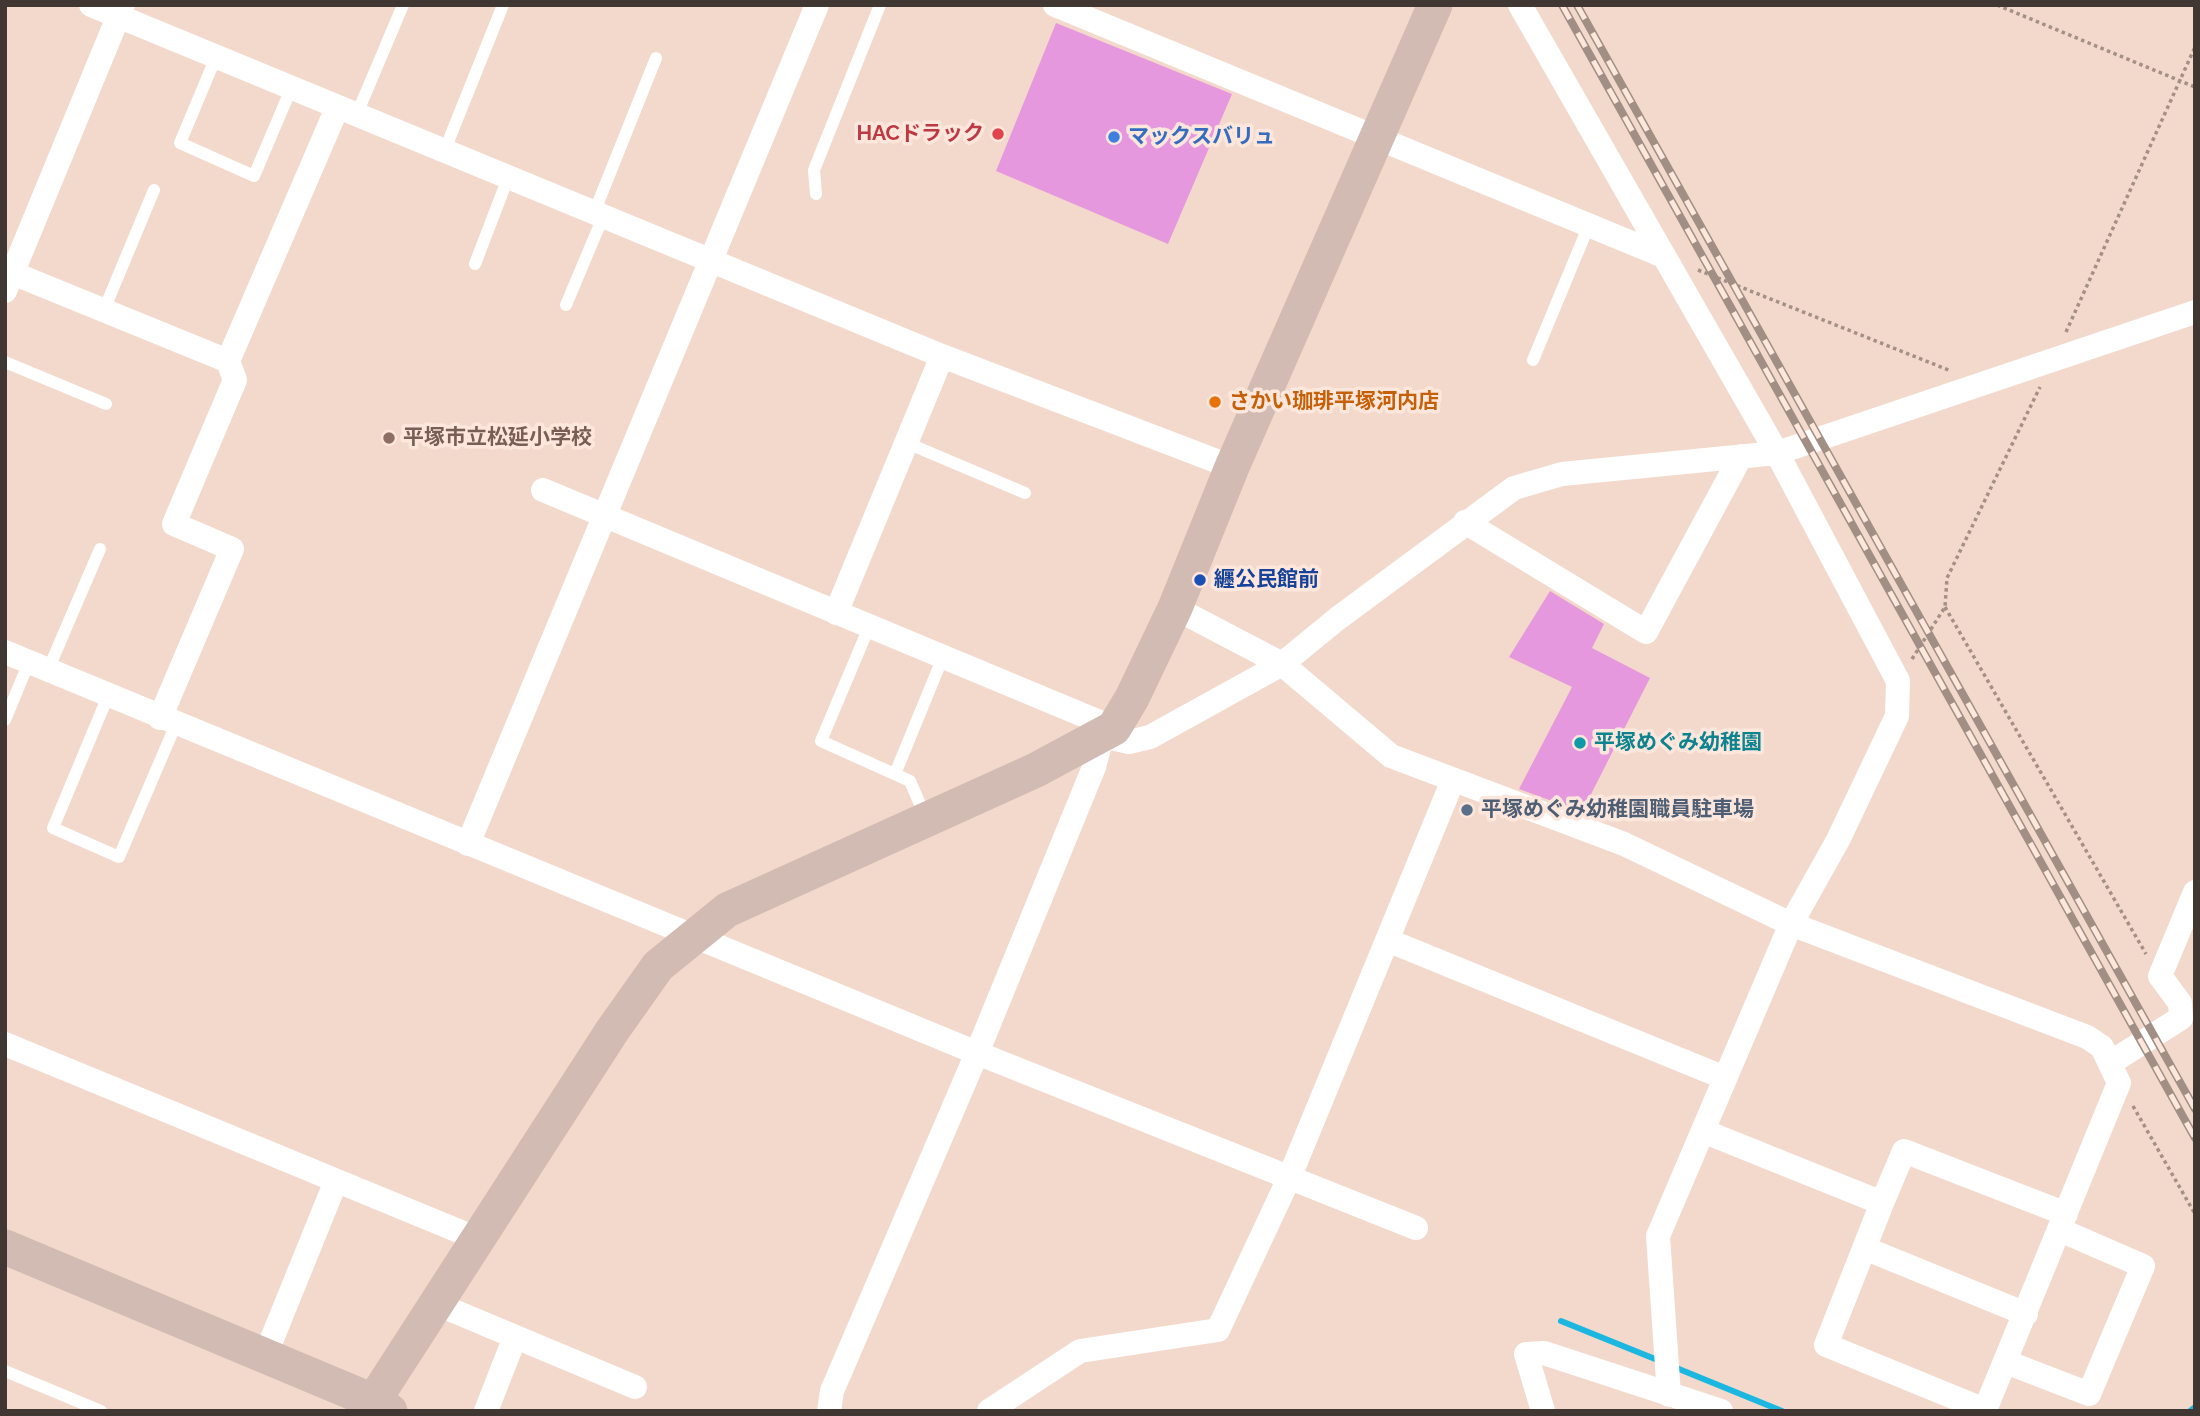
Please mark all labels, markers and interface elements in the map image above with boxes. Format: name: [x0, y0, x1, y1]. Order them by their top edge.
place label: HACドラック: [856, 121, 984, 147]
place label: マックスバリュ: [1128, 124, 1275, 150]
marker: HACドラック: [990, 126, 1006, 142]
marker: マックスバリュ: [1106, 129, 1122, 145]
place label: さかい珈琲平塚河内店: [1229, 389, 1439, 415]
marker: さかい珈琲平塚河内店: [1207, 394, 1223, 410]
place label: 平塚市立松延小学校: [403, 425, 592, 451]
marker: 平塚市立松延小学校: [381, 430, 397, 446]
place label: 纒公民館前: [1214, 567, 1319, 593]
marker: 纒公民館前: [1192, 572, 1208, 588]
place label: 平塚めぐみ幼稚園: [1594, 730, 1762, 756]
marker: 平塚めぐみ幼稚園: [1572, 735, 1588, 751]
place label: 平塚めぐみ幼稚園職員駐車場: [1481, 797, 1754, 823]
marker: 平塚めぐみ幼稚園職員駐車場: [1459, 802, 1475, 818]

